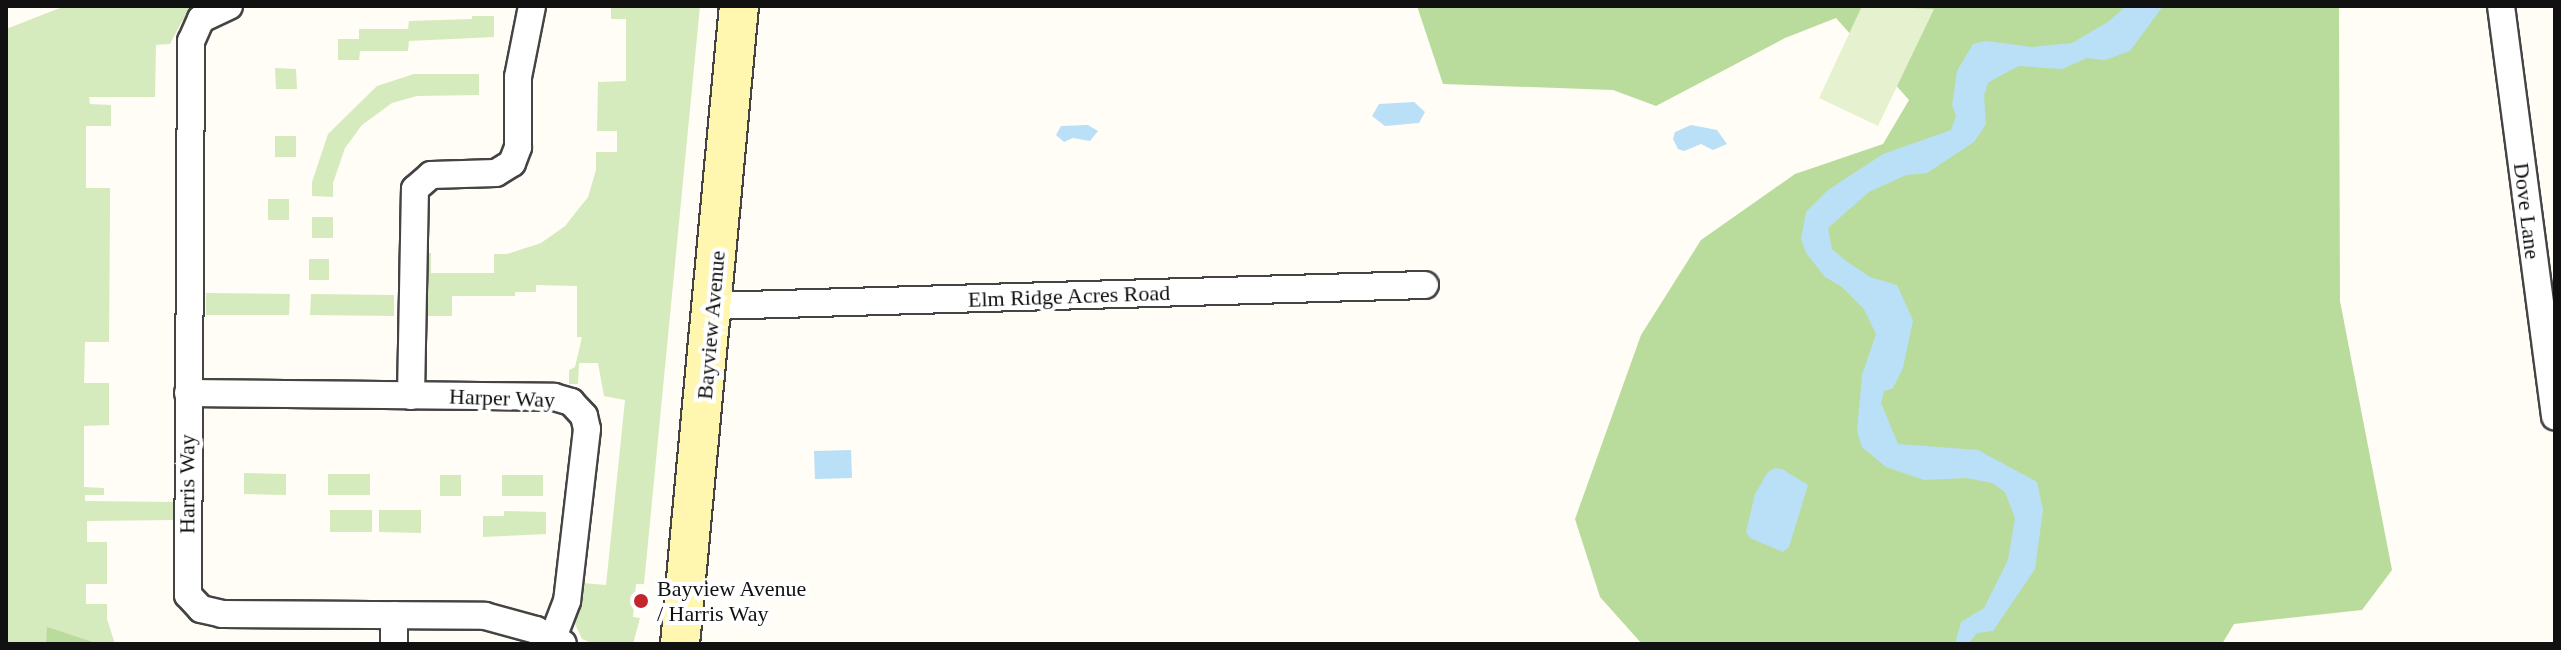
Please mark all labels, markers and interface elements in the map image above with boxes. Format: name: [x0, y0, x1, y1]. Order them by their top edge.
street label: Dove Lane: [2508, 161, 2546, 261]
street label: Bayview Avenue: [691, 249, 731, 401]
street label: Elm Ridge Acres Road: [967, 279, 1171, 313]
street label: Harper Way: [448, 383, 556, 413]
street label: Harris Way: [174, 434, 200, 534]
place label: Bayview Avenue / Harris Way: [657, 575, 807, 626]
marker: Bayview Avenue / Harris Way: [632, 592, 650, 610]

